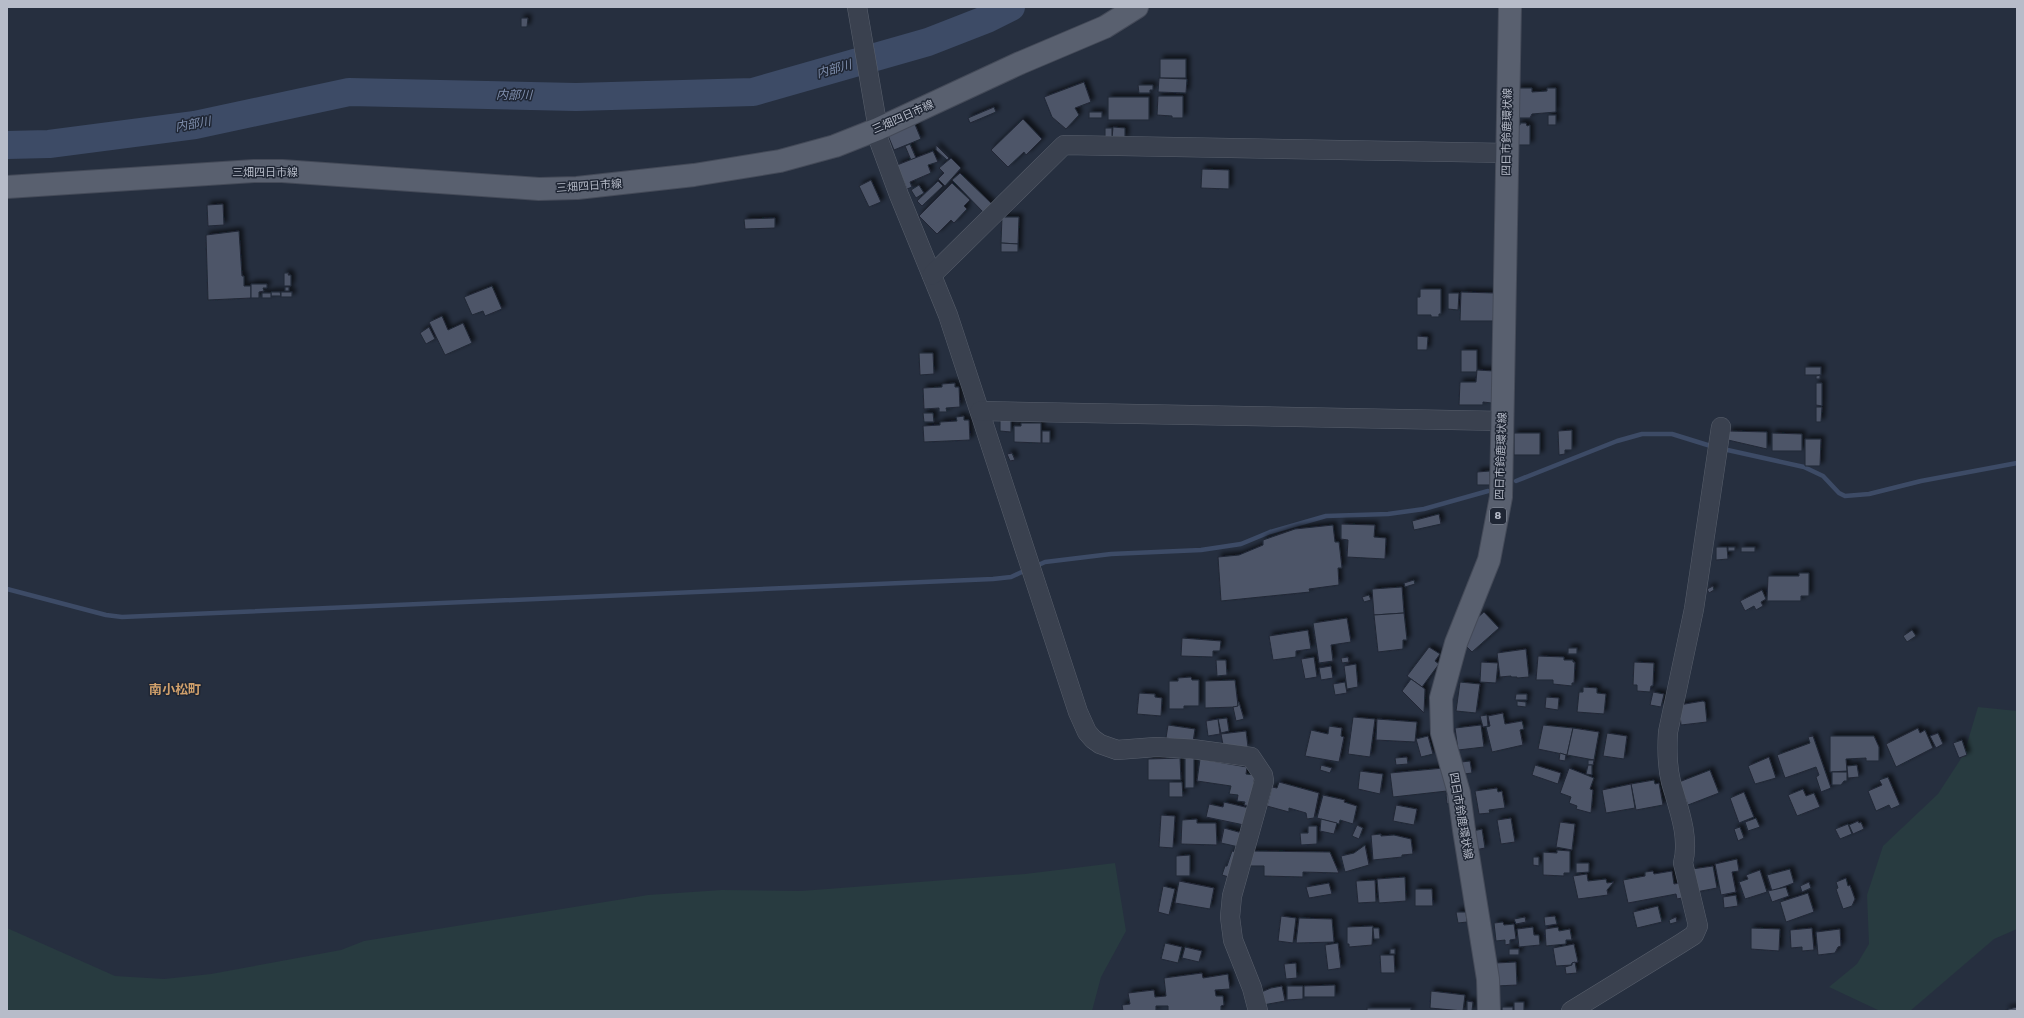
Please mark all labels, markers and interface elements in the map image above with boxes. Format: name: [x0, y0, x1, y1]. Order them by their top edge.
water label: 内部川: [815, 57, 855, 81]
water label: 内部川: [496, 88, 534, 102]
street label: 四日市鈴鹿環状線: [1500, 88, 1514, 176]
street label: 三畑四日市線: [870, 98, 936, 136]
water label: 内部川: [174, 114, 214, 134]
street label: 三畑四日市線: [232, 166, 298, 179]
street label: 三畑四日市線: [556, 177, 622, 195]
street label: 四日市鈴鹿環状線: [1493, 412, 1509, 500]
road number: 8: [1490, 508, 1506, 524]
district label: 南小松町: [149, 682, 201, 697]
street label: 四日市鈴鹿環状線: [1447, 772, 1475, 860]

